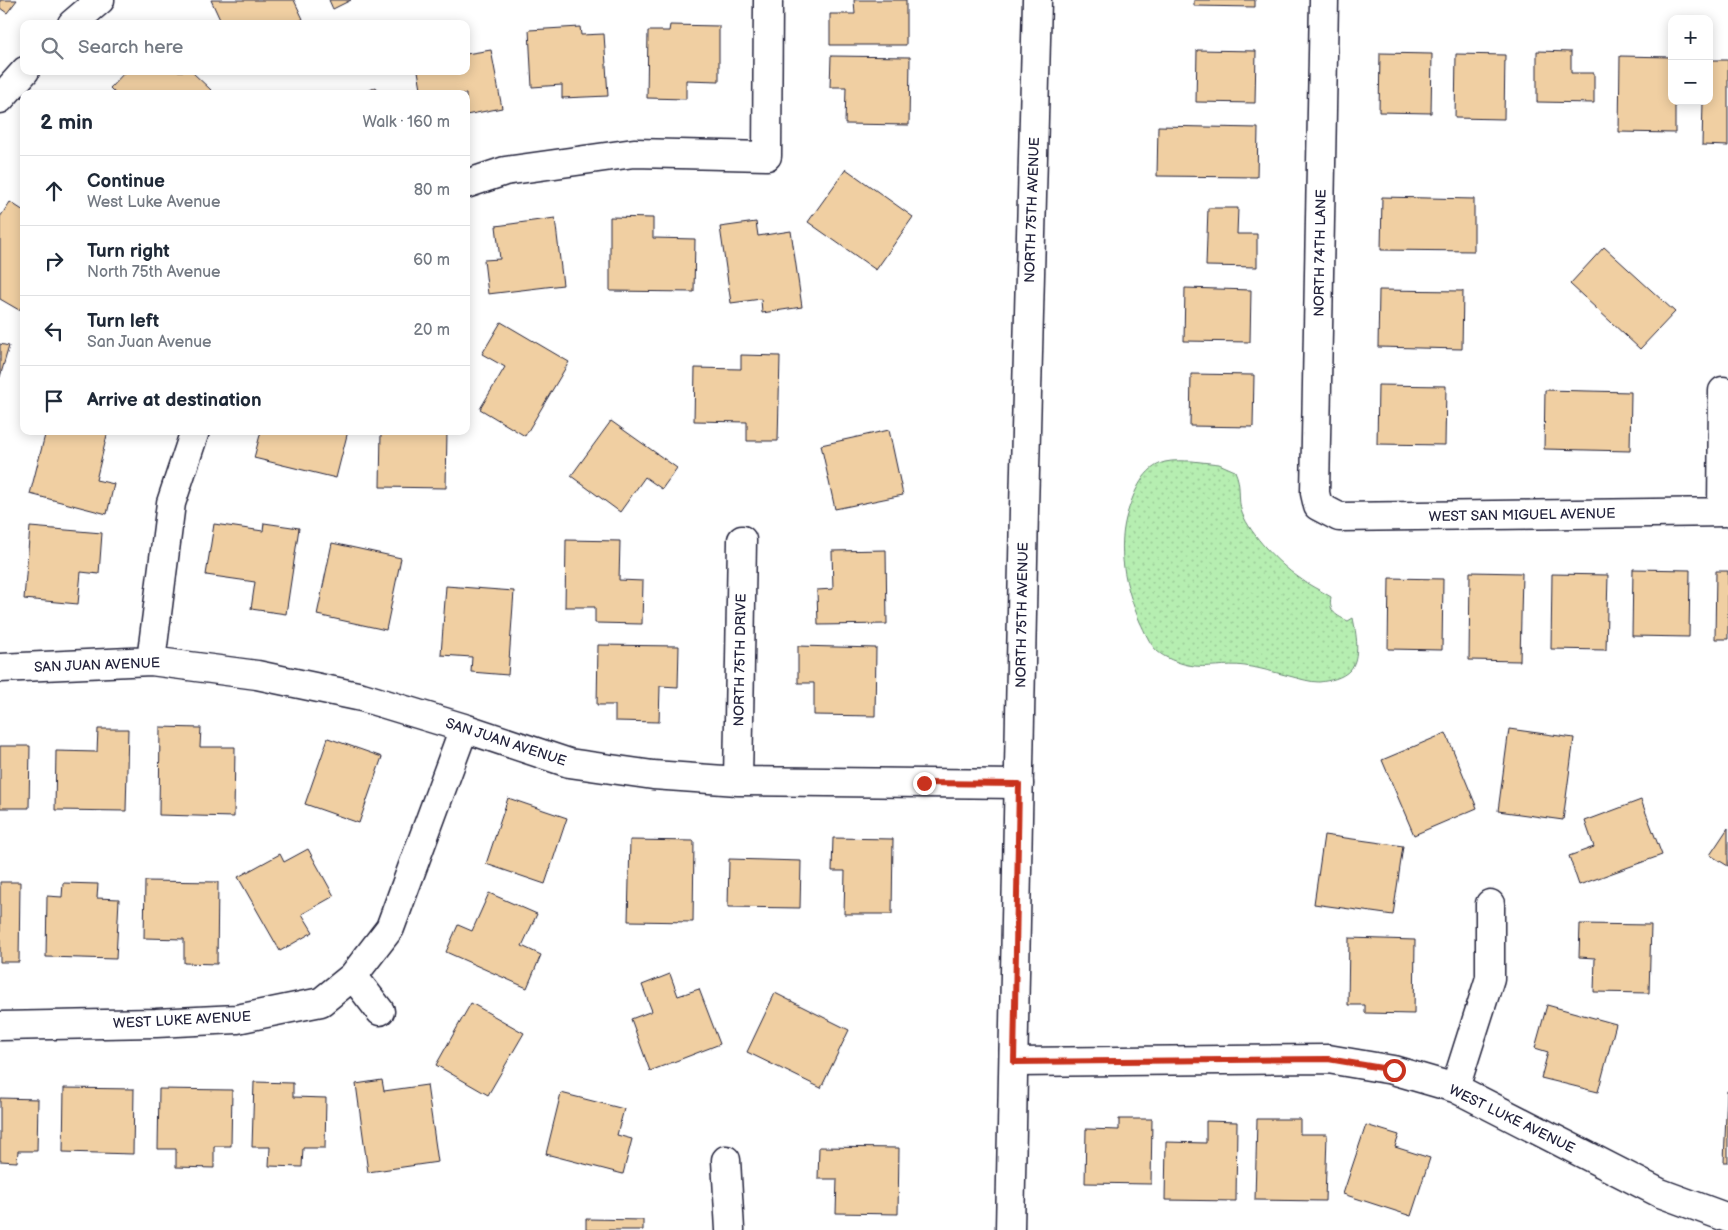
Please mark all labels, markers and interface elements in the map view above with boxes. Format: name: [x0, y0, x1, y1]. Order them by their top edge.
map controls: [1668, 15, 1713, 105]
button: +: [1668, 15, 1713, 60]
search box: [20, 20, 470, 75]
icon: search: [38, 34, 66, 62]
text: Search here: [78, 36, 183, 59]
button: −: [1668, 60, 1713, 105]
text: 2 min: [40, 110, 93, 135]
text: Walk · 160 m: [362, 113, 450, 132]
street label: NORTH 75TH AVENUE: [1021, 137, 1043, 283]
text: Continue: [87, 170, 165, 193]
icon: ahead: [40, 177, 68, 205]
text: 80 m: [414, 181, 450, 200]
street label: NORTH 74TH LANE: [1310, 189, 1330, 317]
text: West Luke Avenue: [87, 193, 221, 212]
text: Turn right: [87, 240, 170, 263]
icon: right: [40, 247, 68, 275]
text: 60 m: [413, 251, 450, 270]
text: North 75th Avenue: [87, 263, 221, 282]
text: Turn left: [87, 310, 159, 333]
icon: left: [40, 317, 68, 345]
text: 20 m: [414, 321, 450, 340]
text: San Juan Avenue: [87, 333, 212, 352]
icon: arrive: [40, 387, 68, 415]
text: Arrive at destination: [87, 389, 262, 412]
street label: WEST SAN MIGUEL AVENUE: [1428, 505, 1616, 525]
street label: NORTH 75TH AVENUE: [1012, 542, 1032, 688]
street label: NORTH 75TH DRIVE: [730, 593, 750, 727]
street label: SAN JUAN AVENUE: [34, 654, 160, 676]
street label: SAN JUAN AVENUE: [443, 714, 569, 770]
route end: [913, 772, 936, 795]
street label: WEST LUKE AVENUE: [113, 1008, 251, 1032]
route start: [1383, 1059, 1406, 1082]
street label: WEST LUKE AVENUE: [1446, 1081, 1578, 1157]

